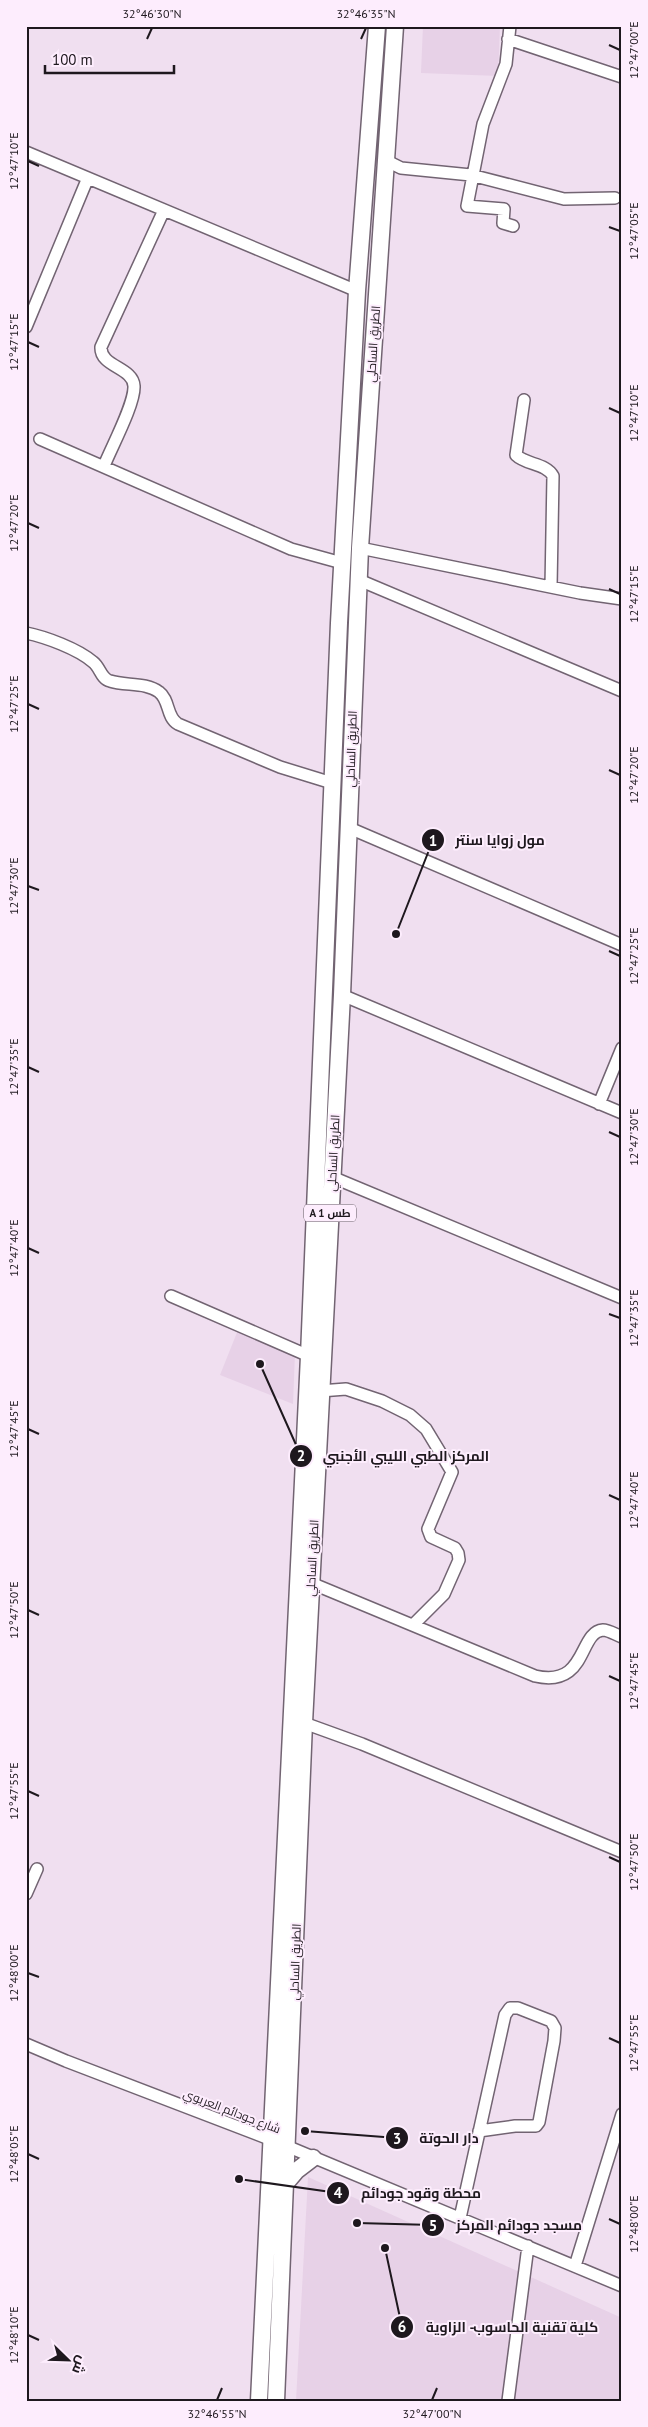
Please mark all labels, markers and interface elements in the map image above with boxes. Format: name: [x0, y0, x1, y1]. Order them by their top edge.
text: 32°46'30"N: [122, 6, 182, 21]
text: 32°46'35"N: [336, 6, 396, 21]
text: 12°47'00"E: [626, 21, 641, 79]
scale bar: [45, 42, 174, 74]
text: 100 m: [52, 50, 93, 69]
text: 12°47'10"E: [6, 132, 21, 190]
text: 12°47'05"E: [626, 202, 641, 260]
street label: الطريق الساحلي: [363, 305, 386, 383]
text: 12°47'15"E: [6, 313, 21, 371]
text: 12°47'10"E: [626, 384, 641, 442]
text: 12°47'20"E: [6, 494, 21, 552]
text: 12°47'15"E: [626, 565, 641, 623]
text: 12°47'25"E: [6, 675, 21, 733]
street label: الطريق الساحلي: [342, 710, 363, 788]
text: 12°47'20"E: [626, 746, 641, 804]
callout: مول زوايا سنتر: [420, 826, 554, 855]
text: 1: [429, 831, 437, 850]
text: مول زوايا سنتر: [454, 831, 545, 849]
text: 12°47'30"E: [6, 857, 21, 915]
text: 12°47'25"E: [626, 927, 641, 985]
text: 12°47'35"E: [6, 1038, 21, 1096]
text: 12°47'30"E: [626, 1108, 641, 1166]
street label: الطريق الساحلي: [323, 1114, 345, 1192]
road number: A 1 طس: [304, 1204, 356, 1222]
text: 12°47'40"E: [6, 1219, 21, 1277]
text: 12°47'35"E: [626, 1289, 641, 1347]
text: 12°47'45"E: [6, 1400, 21, 1458]
callout: المركز الطبي الليبي الأجنبي: [288, 1441, 499, 1470]
text: 2: [297, 1446, 305, 1465]
text: المركز الطبي الليبي الأجنبي: [323, 1447, 489, 1468]
text: 12°47'40"E: [626, 1471, 641, 1529]
street label: الطريق الساحلي: [302, 1519, 324, 1597]
text: 12°47'50"E: [6, 1581, 21, 1639]
text: 12°47'45"E: [626, 1652, 641, 1710]
text: 12°47'55"E: [6, 1762, 21, 1820]
text: 12°47'50"E: [626, 1833, 641, 1891]
street label: الطريق الساحلي: [286, 1923, 307, 2001]
text: 12°48'00"E: [6, 1944, 21, 2002]
text: 12°47'55"E: [626, 2014, 641, 2072]
street label: شارع جودائم العريوي: [180, 2086, 283, 2139]
callout: دار الحوتة: [384, 2124, 488, 2153]
text: 12°48'05"E: [6, 2125, 21, 2183]
text: 3: [393, 2129, 401, 2148]
text: دار الحوتة: [419, 2129, 479, 2147]
callout: محطة وقود جودائم: [326, 2178, 491, 2207]
text: 4: [334, 2183, 343, 2202]
text: محطة وقود جودائم: [361, 2184, 481, 2203]
text: 12°48'00"E: [626, 2195, 641, 2253]
callout: مسجد جودائم المركز: [421, 2211, 592, 2240]
text: 5: [429, 2216, 437, 2235]
text: مسجد جودائم المركز: [455, 2216, 582, 2235]
text: 12°48'10"E: [6, 2306, 21, 2364]
callout: كلية تقنية الحاسوب- الزاوية: [390, 2313, 608, 2342]
text: 6: [398, 2317, 406, 2336]
text: كلية تقنية الحاسوب- الزاوية: [426, 2318, 598, 2336]
north arrow: [42, 2334, 92, 2384]
text: ش: [68, 2353, 92, 2377]
text: 32°46'55"N: [187, 2406, 247, 2421]
text: 32°47'00"N: [402, 2406, 462, 2421]

